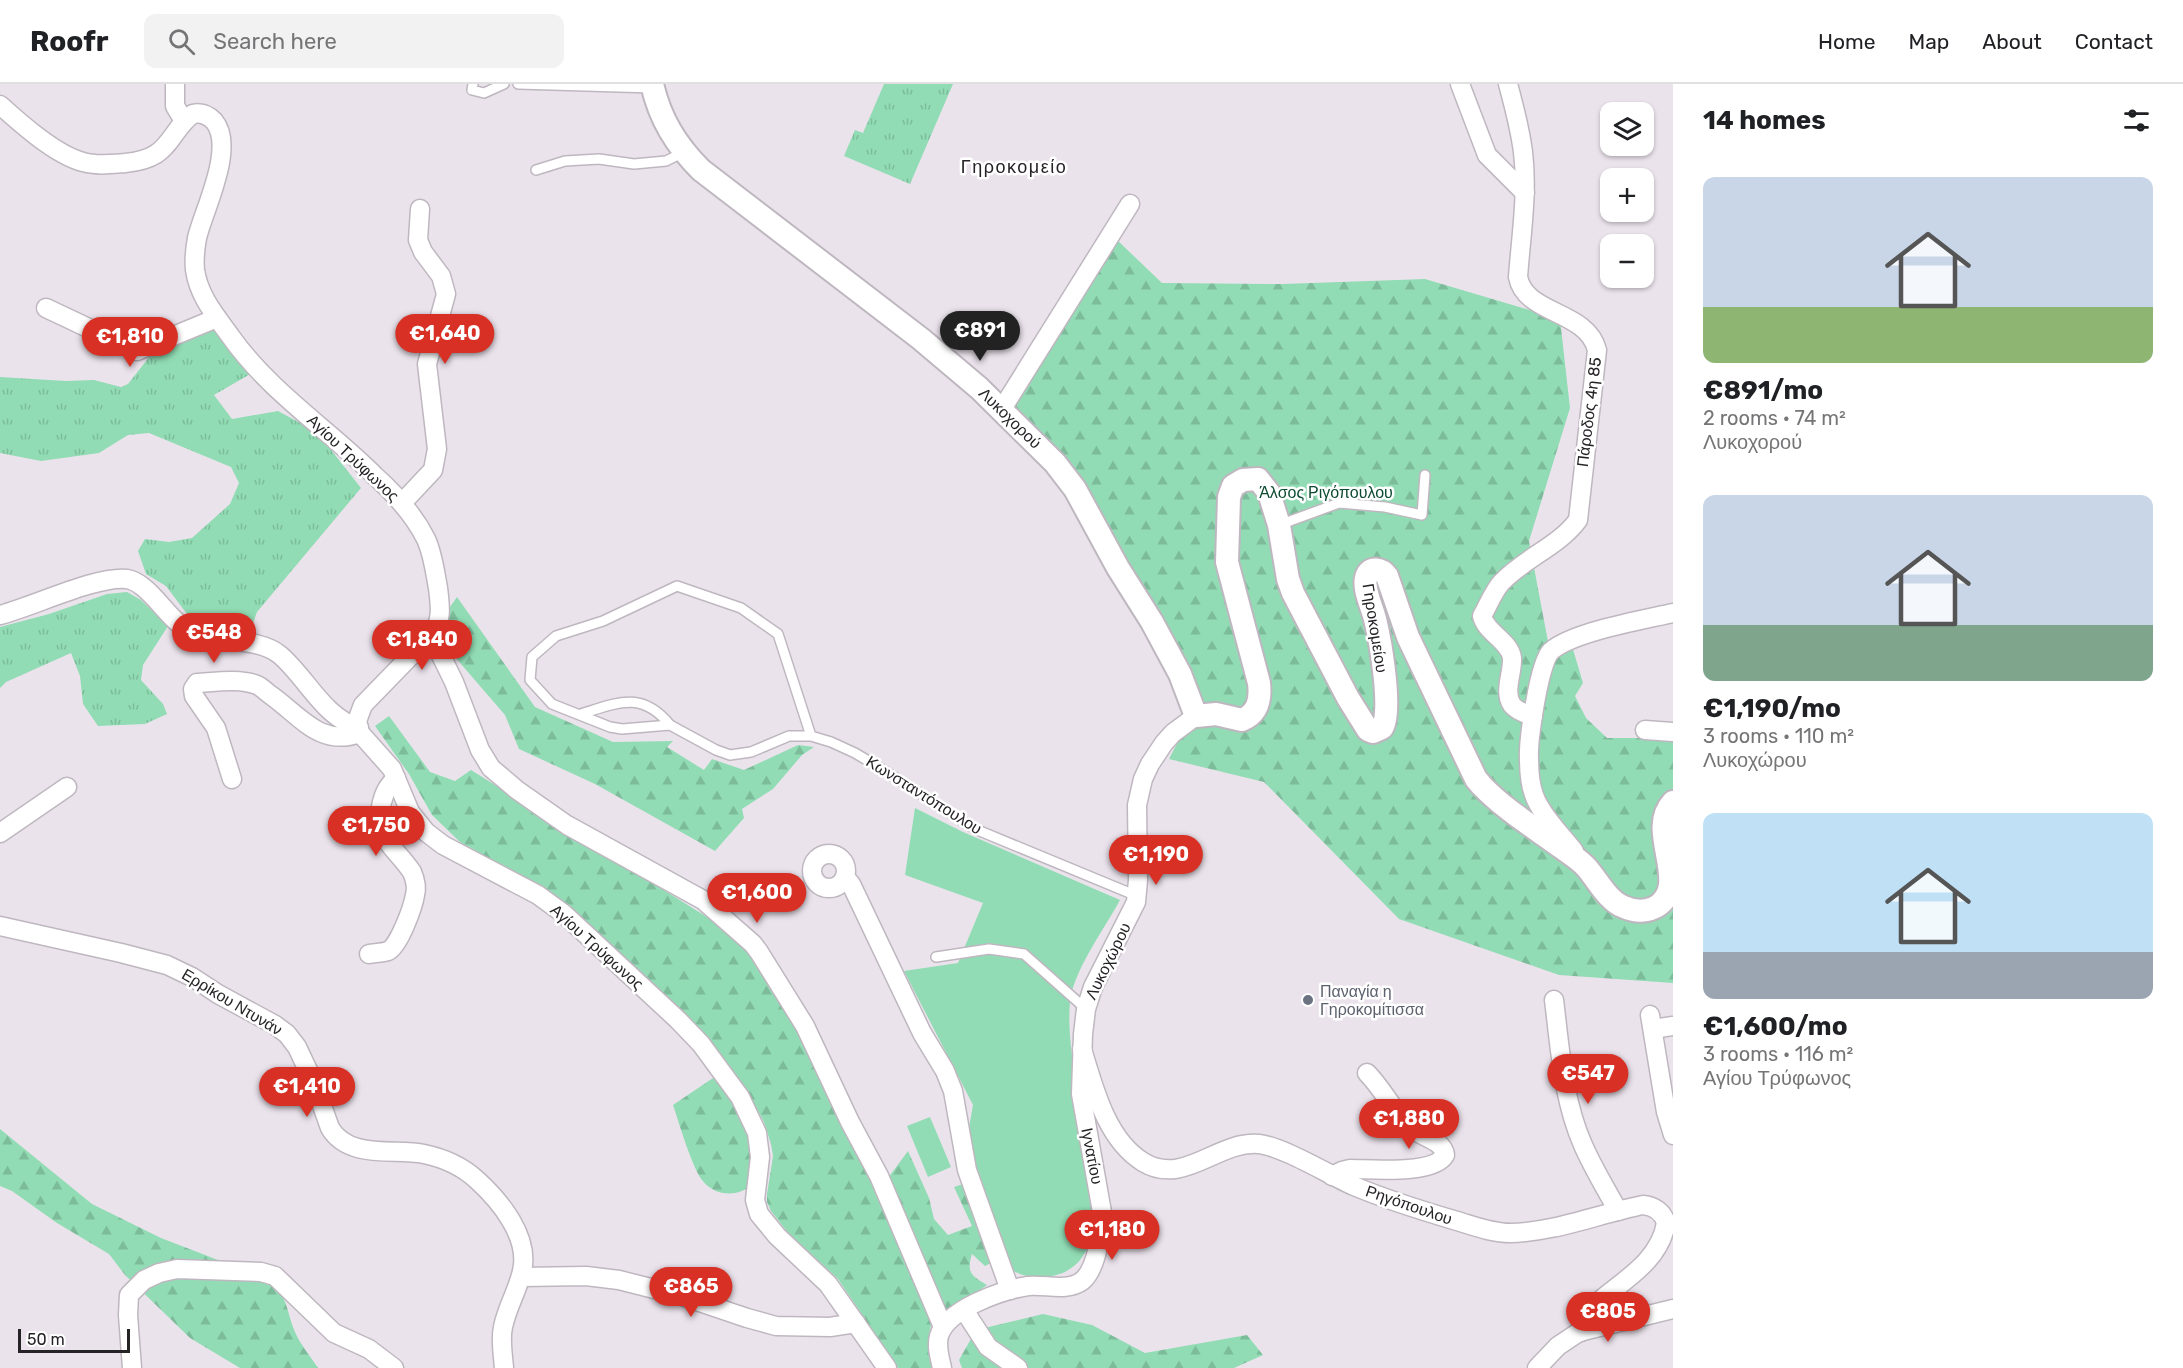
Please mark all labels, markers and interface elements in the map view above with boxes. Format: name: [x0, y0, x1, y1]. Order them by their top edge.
search box: [144, 14, 564, 68]
text: Roofr: [30, 25, 108, 58]
icon: search: [165, 25, 198, 58]
text: Search here: [213, 28, 337, 55]
text: Home: [1818, 29, 1875, 54]
text: Map: [1908, 29, 1949, 54]
text: About: [1982, 29, 2042, 54]
text: Contact: [2075, 29, 2153, 54]
map controls: [1600, 102, 1654, 288]
button: layers: [1600, 102, 1654, 156]
icon: filters: [2120, 104, 2153, 137]
text: 14 homes: [1703, 105, 1826, 136]
district label: Γηροκομείο: [961, 156, 1067, 178]
button: +: [1600, 168, 1654, 222]
icon: home: [1874, 216, 1982, 324]
button: −: [1600, 234, 1654, 288]
pin: €891: [944, 311, 1016, 362]
pin: €1,640: [396, 314, 494, 365]
pin: €1,810: [81, 317, 179, 368]
text: €891: [954, 318, 1006, 342]
text: €1,640: [409, 321, 481, 345]
text: €1,810: [96, 324, 164, 348]
street label: Πάροδος 4η 85: [1573, 356, 1605, 468]
text: €891/mo: [1703, 375, 1823, 406]
street label: Λυκοχορού: [975, 384, 1045, 452]
text: 2 rooms · 74 m²: [1703, 406, 1846, 430]
street label: Αγίου Τρύφωνος: [303, 411, 403, 506]
text: Λυκοχορού: [1703, 430, 1802, 454]
park label: Άλσος Ριγόπουλου: [1259, 483, 1393, 502]
icon: home: [1874, 534, 1982, 642]
street label: Γηροκομείου: [1359, 582, 1391, 674]
pin: €548: [178, 613, 250, 664]
text: €548: [186, 620, 242, 644]
pin: €1,840: [373, 620, 471, 671]
text: €1,840: [386, 627, 458, 651]
text: €1,190/mo: [1703, 693, 1841, 724]
text: 3 rooms · 110 m²: [1703, 724, 1854, 748]
text: Λυκοχώρου: [1703, 748, 1807, 772]
street label: Κωνσταντόπουλου: [863, 752, 985, 838]
pin: €1,750: [327, 806, 425, 857]
text: €1,750: [342, 813, 410, 837]
pin: €1,190: [1107, 835, 1205, 886]
text: €1,190: [1123, 842, 1189, 866]
icon: home: [1874, 852, 1982, 960]
pin: €1,600: [708, 873, 806, 924]
text: €1,600: [721, 880, 793, 904]
street label: Αγίου Τρύφωνος: [547, 900, 648, 994]
street label: Λυκοχώρου: [1081, 920, 1135, 1002]
street label: Ερρίκου Ντυνάν: [178, 965, 286, 1039]
place label: Παναγία η Γηροκομίτισσα: [1320, 982, 1424, 1019]
marker: Παναγία η Γηροκομίτισσα: [1301, 993, 1315, 1007]
text: €1,600/mo: [1703, 1011, 1848, 1042]
text: 3 rooms · 116 m²: [1703, 1042, 1853, 1066]
pin: €547: [1552, 1054, 1624, 1105]
text: €547: [1561, 1061, 1615, 1085]
text: Αγίου Τρύφωνος: [1703, 1066, 1851, 1090]
pin: €1,410: [258, 1067, 356, 1118]
text: €1,410: [273, 1074, 341, 1098]
pin: €1,880: [1360, 1099, 1458, 1150]
text: €1,880: [1373, 1106, 1445, 1130]
street label: Ιγνατίου: [1077, 1126, 1107, 1186]
street label: Ρηγόπουλου: [1363, 1181, 1455, 1229]
pin: €1,180: [1063, 1210, 1161, 1261]
text: €1,180: [1079, 1217, 1145, 1241]
pin: €865: [655, 1267, 727, 1318]
text: €865: [663, 1274, 719, 1298]
pin: €805: [1572, 1292, 1644, 1343]
text: €805: [1580, 1299, 1636, 1323]
scale bar: [18, 1326, 130, 1354]
text: 50 m: [27, 1330, 65, 1349]

